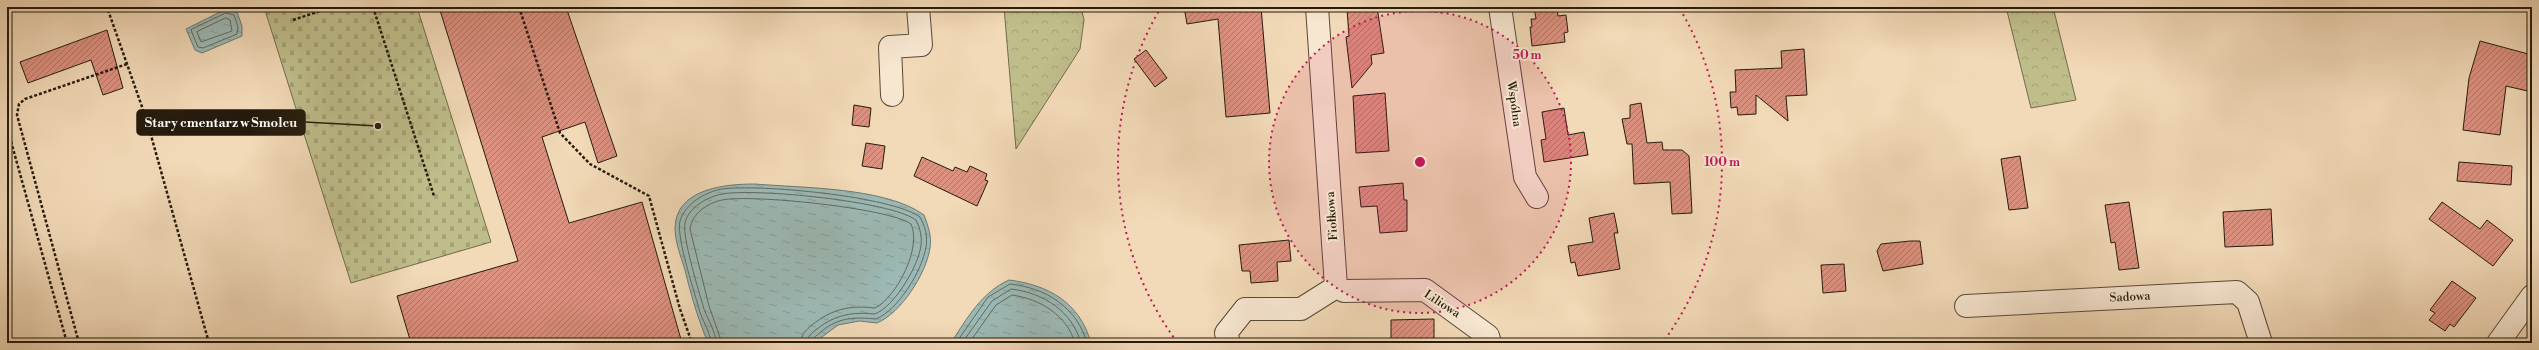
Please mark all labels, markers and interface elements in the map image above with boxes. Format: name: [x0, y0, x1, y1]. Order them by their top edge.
text: 50 m: [1512, 48, 1542, 63]
street label: Wspólna: [1503, 79, 1525, 129]
callout: Stary cmentarz w Smolcu: [137, 110, 305, 135]
text: Stary cmentarz w Smolcu: [145, 115, 297, 131]
centre of rings: [1413, 155, 1427, 169]
text: 100 m: [1704, 155, 1740, 170]
street label: Fiołkowa: [1323, 190, 1341, 241]
street label: Liliowa: [1421, 287, 1464, 322]
street label: Sadowa: [2109, 288, 2152, 306]

